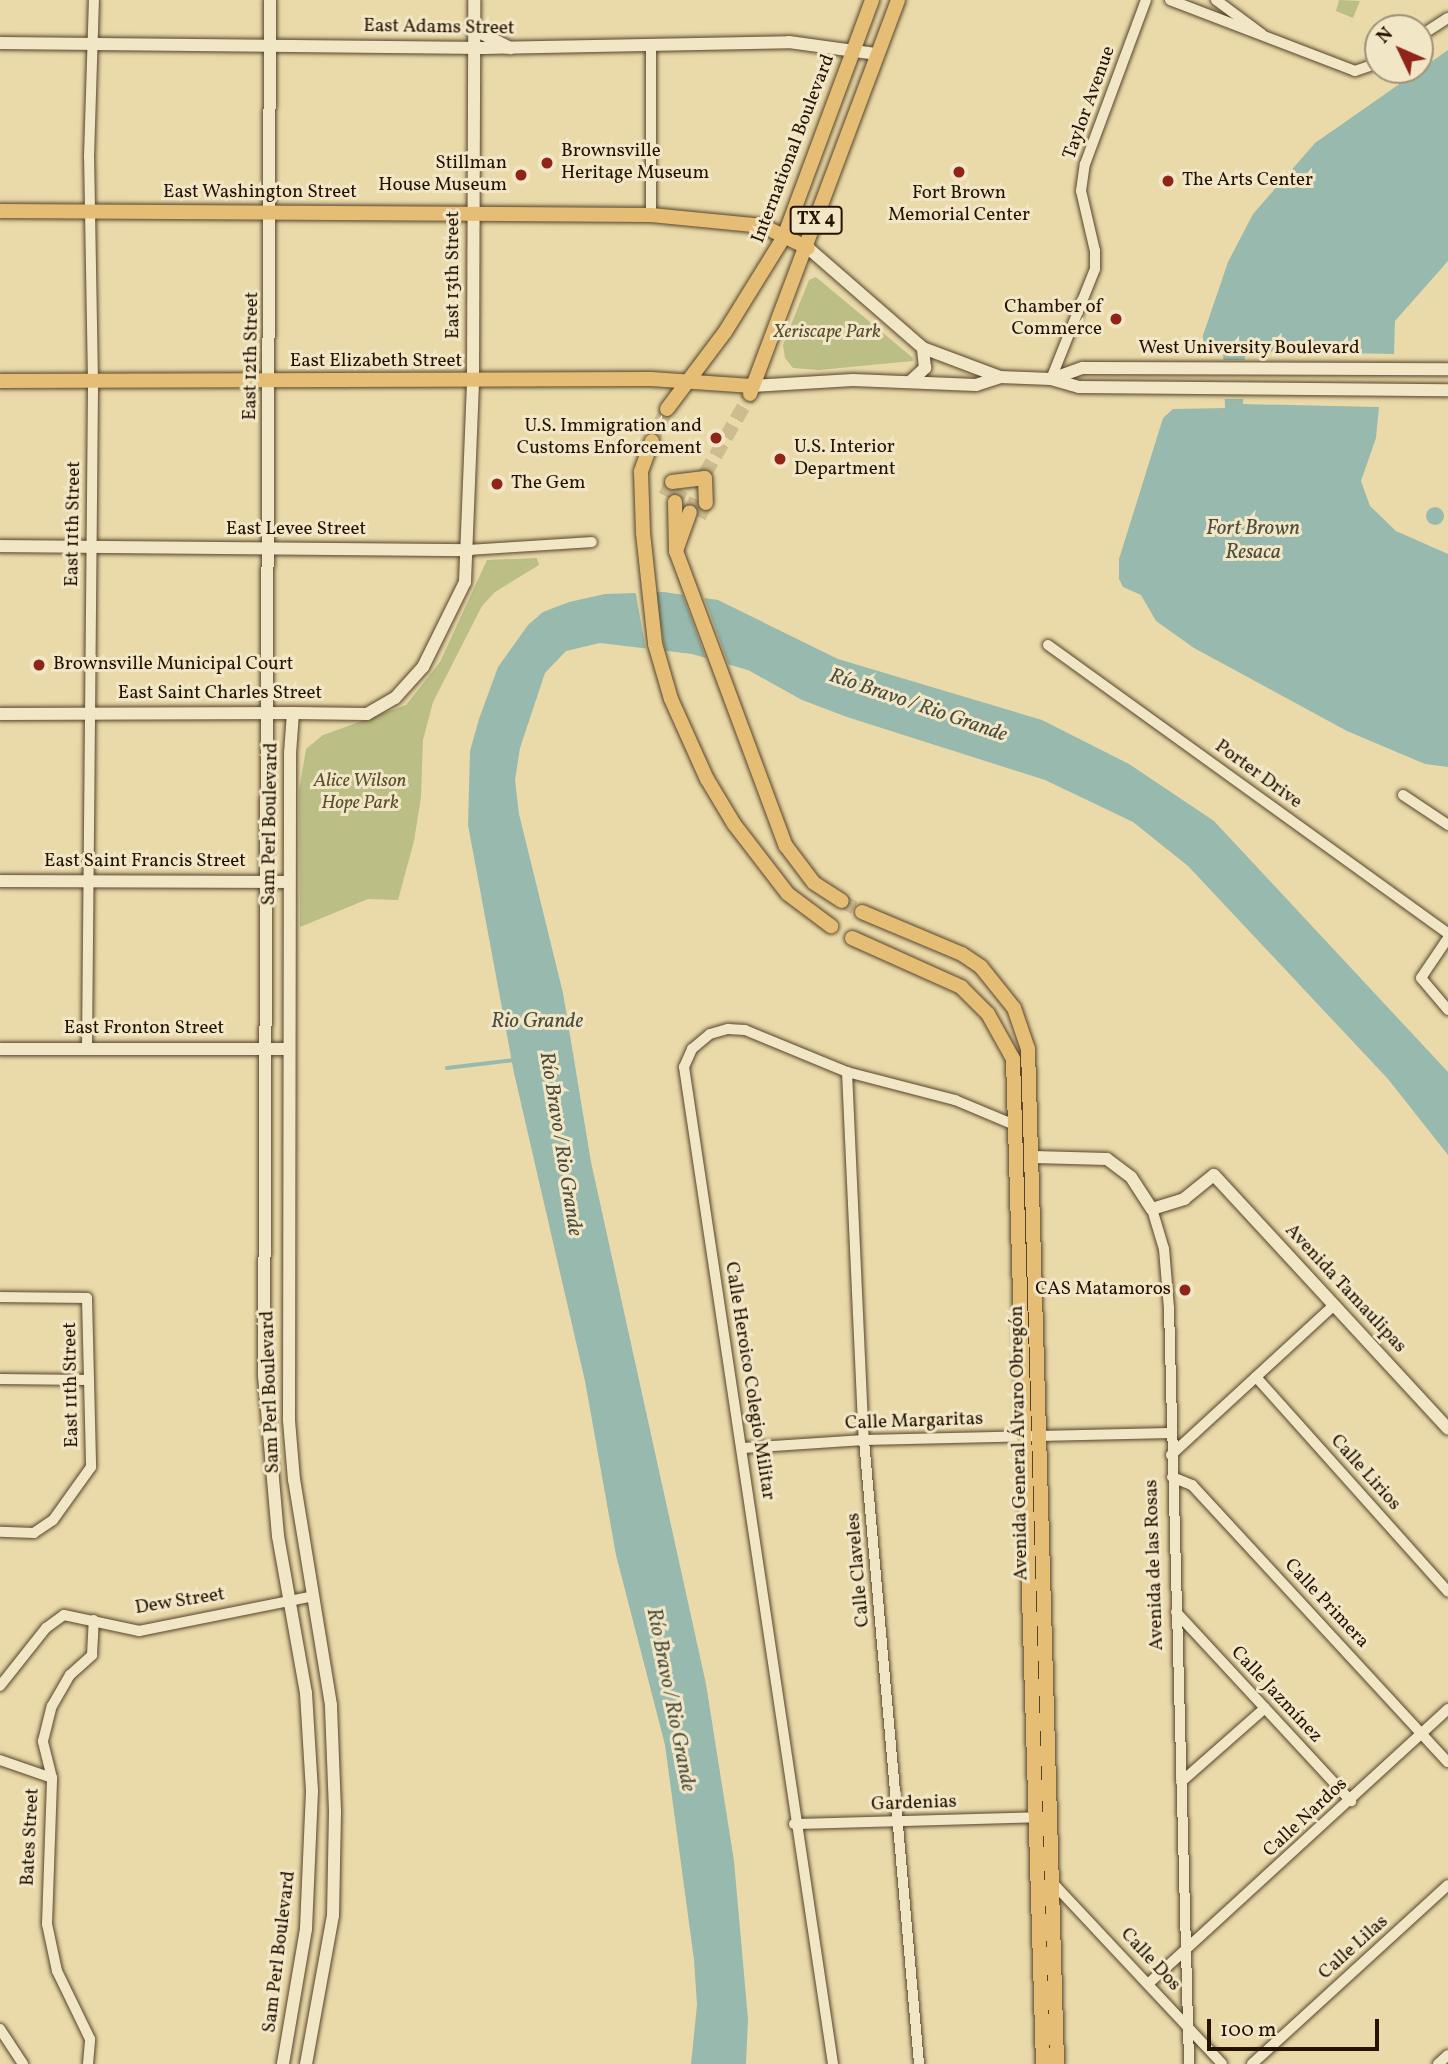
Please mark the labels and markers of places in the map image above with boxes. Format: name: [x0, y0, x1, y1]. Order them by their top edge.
place label: Brownsville Heritage Museum: [561, 141, 709, 185]
place label: Stillman House Museum: [378, 153, 507, 197]
marker: Brownsville Heritage Museum: [539, 155, 555, 171]
marker: Fort Brown Memorial Center: [951, 164, 967, 180]
marker: Stillman House Museum: [513, 167, 529, 183]
place label: The Arts Center: [1182, 170, 1313, 192]
marker: The Arts Center: [1160, 173, 1176, 189]
place label: Fort Brown Memorial Center: [888, 183, 1030, 227]
place label: Chamber of Commerce: [1004, 297, 1102, 341]
marker: Chamber of Commerce: [1108, 311, 1124, 327]
place label: U.S. Immigration and Customs Enforcement: [517, 416, 702, 460]
marker: U.S. Immigration and Customs Enforcement: [708, 430, 724, 446]
place label: U.S. Interior Department: [794, 437, 896, 481]
marker: U.S. Interior Department: [772, 451, 788, 467]
place label: The Gem: [511, 473, 586, 495]
marker: The Gem: [489, 476, 505, 492]
place label: Brownsville Municipal Court: [53, 654, 293, 676]
marker: Brownsville Municipal Court: [31, 657, 47, 673]
place label: CAS Matamoros: [1035, 1279, 1171, 1301]
marker: CAS Matamoros: [1177, 1282, 1193, 1298]

